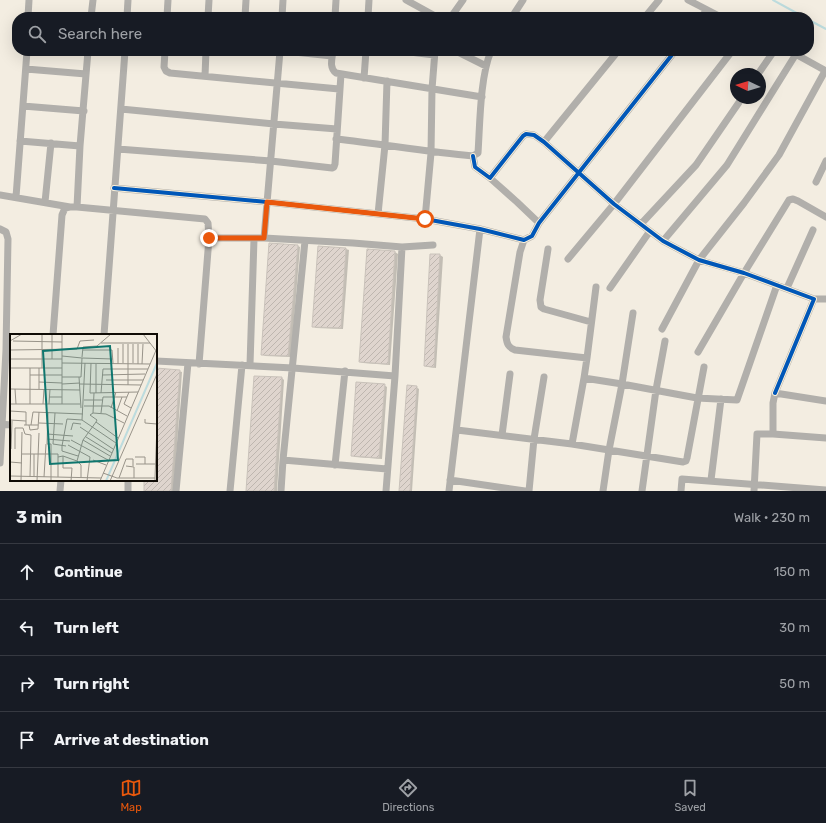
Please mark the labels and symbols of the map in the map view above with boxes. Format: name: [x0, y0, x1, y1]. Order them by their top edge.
north arrow: [730, 68, 766, 104]
route start: [416, 210, 434, 228]
route end: [200, 229, 218, 247]
inset map: [10, 334, 157, 481]

